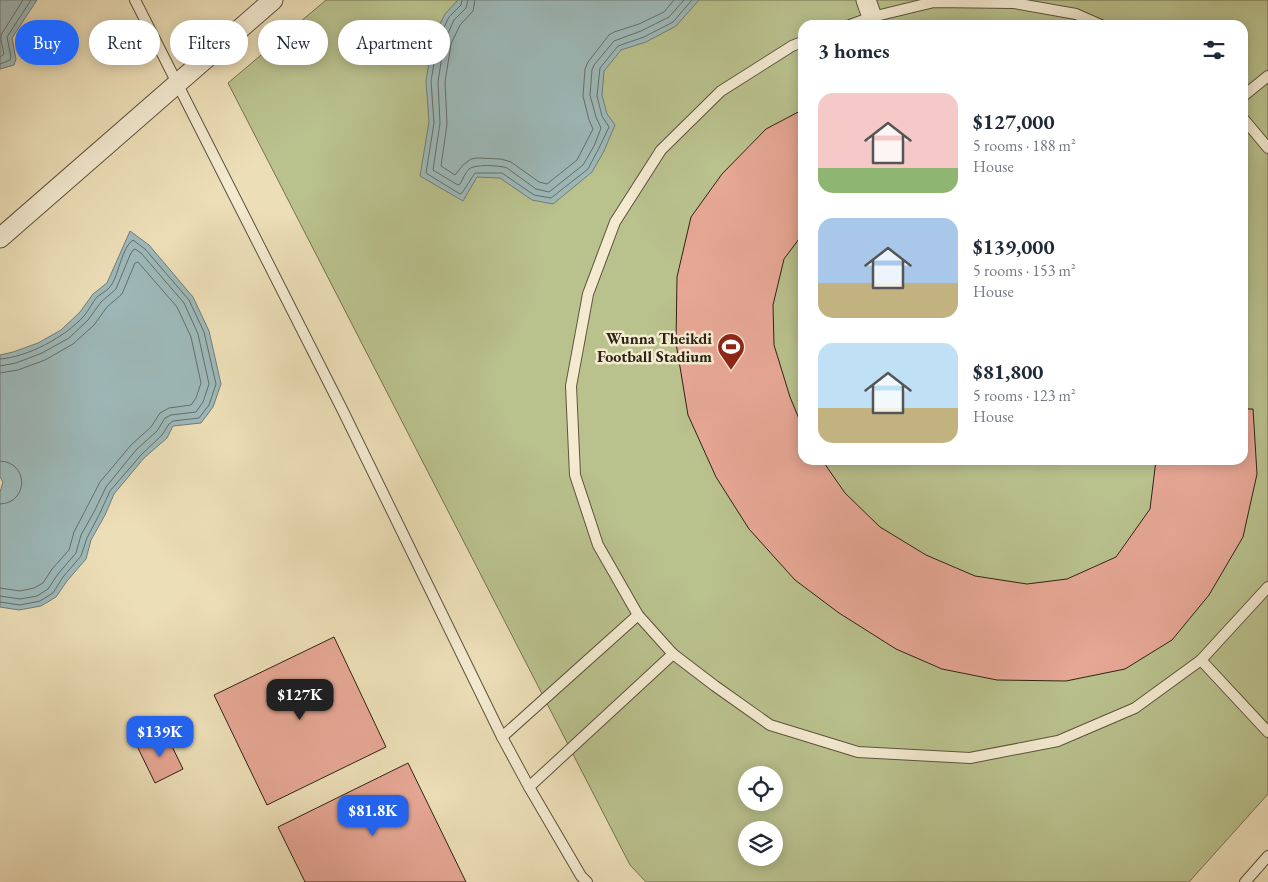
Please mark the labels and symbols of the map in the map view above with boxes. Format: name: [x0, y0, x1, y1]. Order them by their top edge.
place label: Wunna Theikdi Football Stadium: [597, 328, 712, 367]
sports icon: Wunna Theikdi Football Stadium: [716, 332, 746, 371]
pin: $127K: [265, 678, 335, 721]
pin: $139K: [125, 716, 195, 758]
pin: $81.8K: [332, 794, 414, 837]

